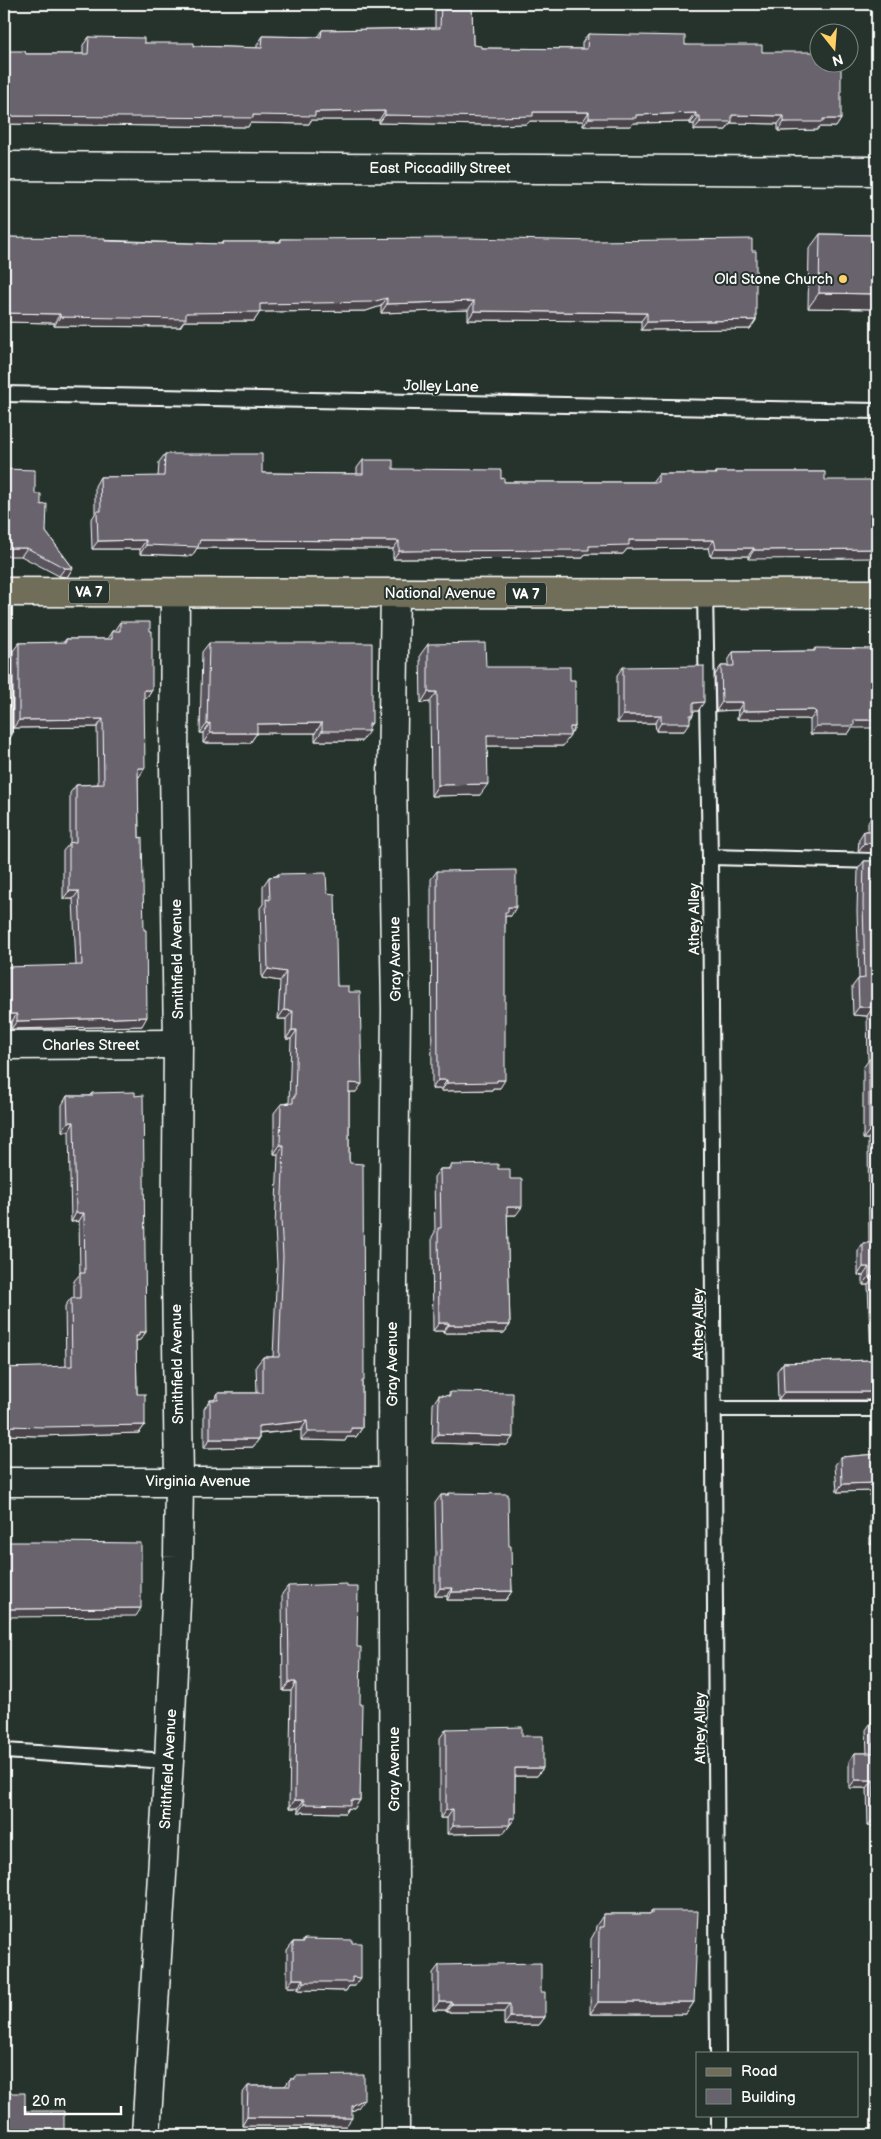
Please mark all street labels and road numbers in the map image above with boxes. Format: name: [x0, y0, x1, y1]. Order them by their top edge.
street label: East Piccadilly Street: [369, 159, 511, 178]
street label: Jolley Lane: [403, 376, 479, 397]
road number: VA 7: [69, 580, 109, 604]
road number: VA 7: [506, 582, 546, 606]
street label: National Avenue: [384, 584, 496, 603]
street label: Athey Alley: [685, 883, 704, 955]
street label: Smithfield Avenue: [167, 899, 188, 1019]
street label: Gray Avenue: [385, 916, 406, 1002]
street label: Charles Street: [42, 1036, 140, 1055]
street label: Athey Alley: [689, 1288, 708, 1360]
street label: Smithfield Avenue: [167, 1304, 188, 1424]
street label: Gray Avenue: [383, 1321, 402, 1407]
street label: Virginia Avenue: [146, 1472, 251, 1491]
street label: Athey Alley: [691, 1692, 710, 1764]
street label: Smithfield Avenue: [156, 1708, 181, 1830]
street label: Gray Avenue: [385, 1726, 404, 1812]

